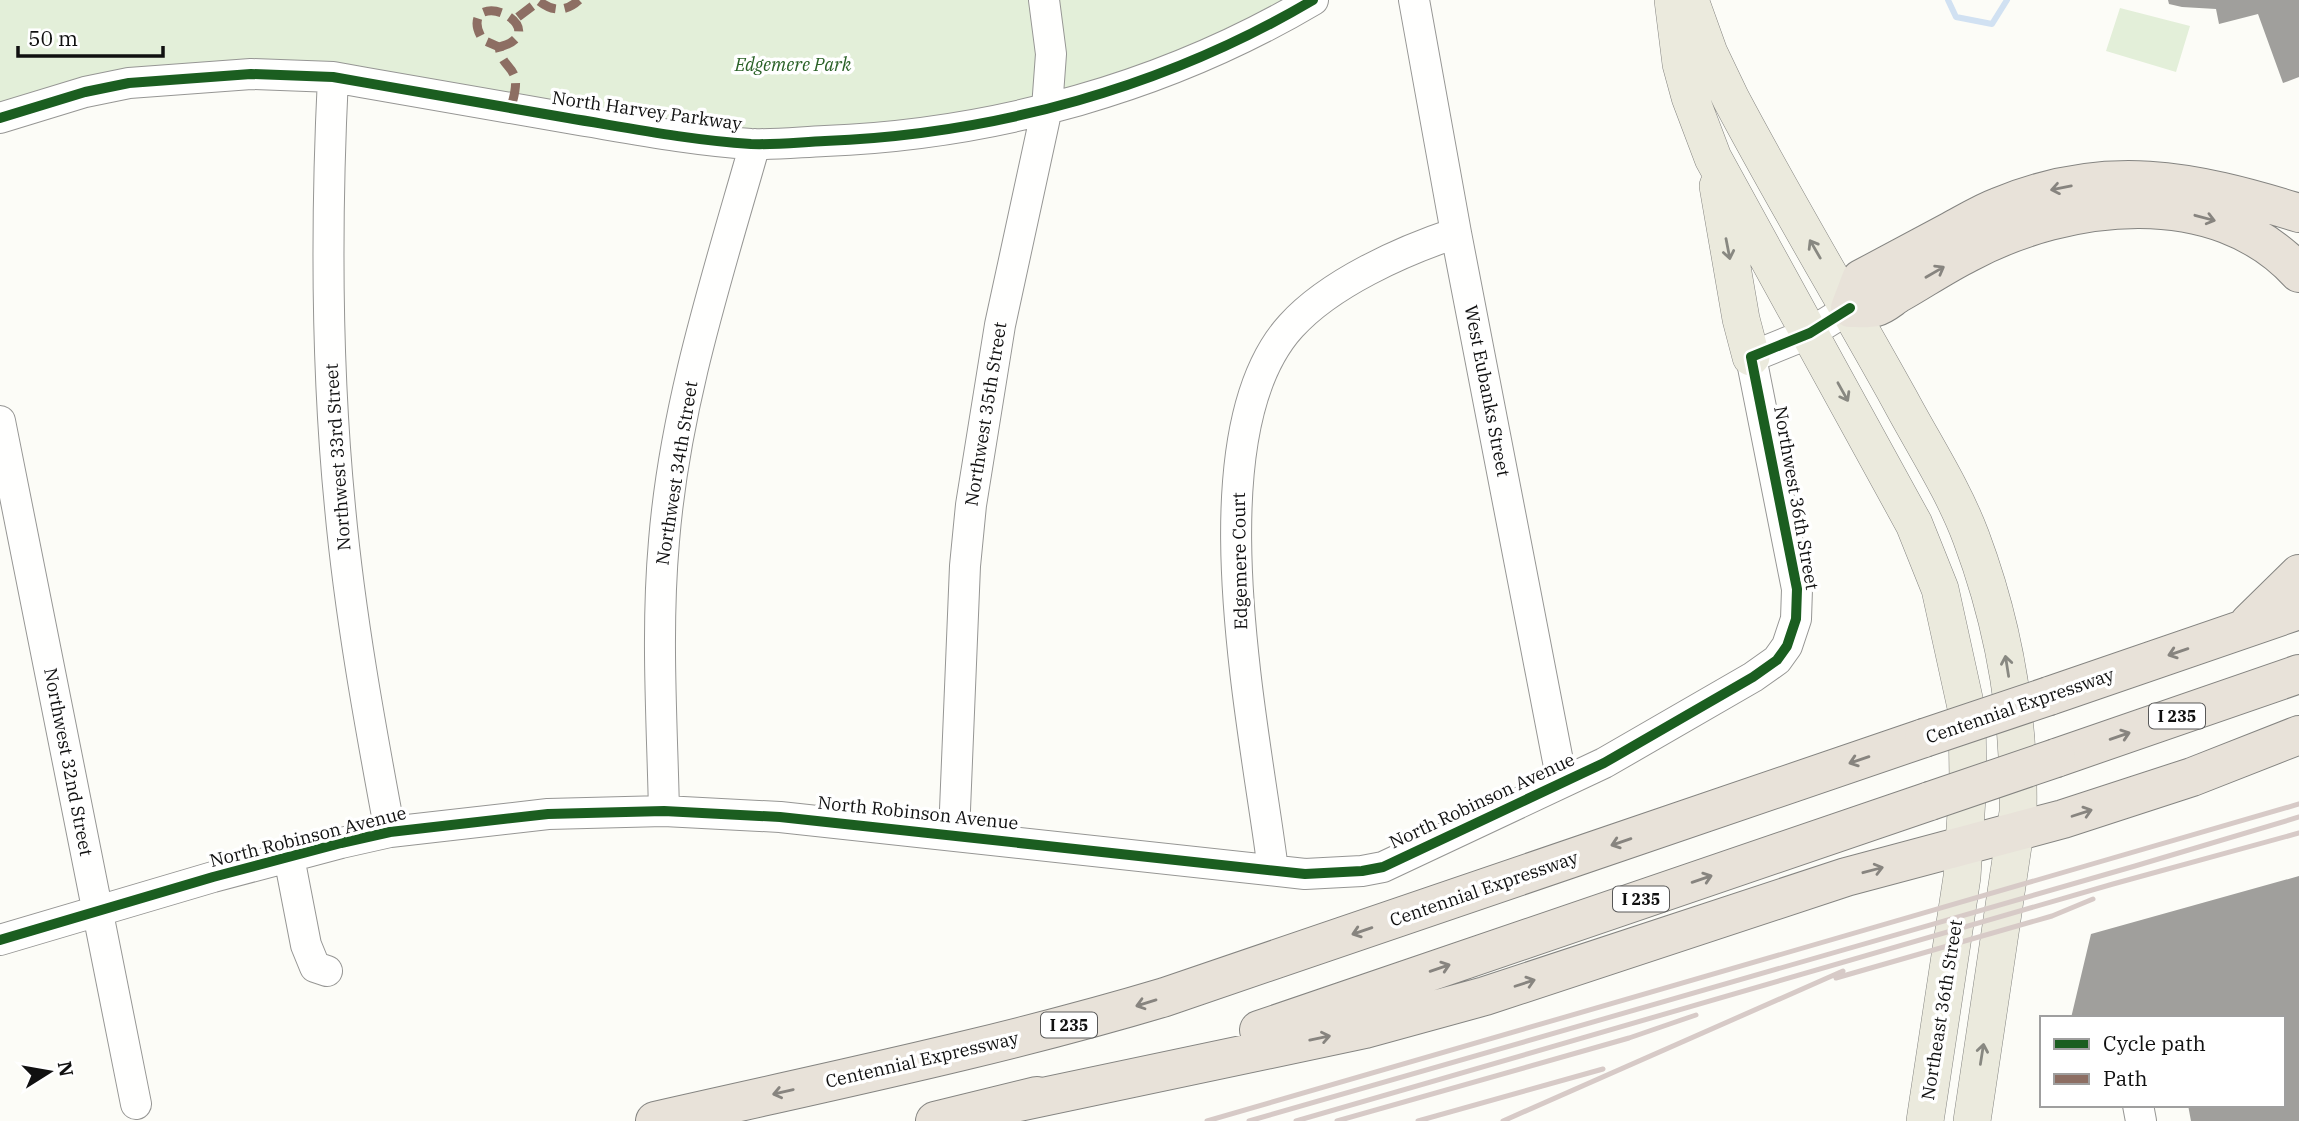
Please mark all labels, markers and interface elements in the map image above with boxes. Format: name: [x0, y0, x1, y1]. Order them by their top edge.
scale bar: [18, 14, 163, 58]
text: 50 m: [28, 24, 78, 52]
park label: Edgemere Park: [734, 53, 852, 76]
street label: North Harvey Parkway: [551, 86, 744, 135]
one-way arrow: [2050, 181, 2073, 195]
one-way arrow: [2193, 212, 2215, 225]
one-way arrow: [1722, 237, 1735, 260]
one-way arrow: [1808, 240, 1822, 260]
one-way arrow: [1924, 265, 1945, 278]
street label: West Eubanks Street: [1460, 303, 1515, 479]
street label: Northwest 35th Street: [960, 320, 1011, 508]
street label: Northwest 33rd Street: [319, 363, 356, 551]
street label: Northwest 34th Street: [651, 379, 702, 567]
one-way arrow: [1836, 382, 1850, 402]
street label: Northwest 36th Street: [1769, 404, 1824, 592]
street label: Edgemere Court: [1227, 492, 1252, 630]
one-way arrow: [2168, 647, 2190, 659]
one-way arrow: [2000, 655, 2013, 678]
street label: Centennial Expressway: [1923, 662, 2117, 749]
street label: Northwest 32nd Street: [39, 666, 98, 858]
road number: I 235: [2149, 704, 2205, 729]
one-way arrow: [2109, 729, 2131, 741]
street label: North Robinson Avenue: [1385, 747, 1578, 854]
one-way arrow: [1848, 754, 1870, 767]
street label: North Robinson Avenue: [817, 791, 1020, 834]
street label: North Robinson Avenue: [207, 801, 409, 872]
one-way arrow: [2070, 806, 2092, 818]
one-way arrow: [1610, 837, 1632, 849]
street label: Centennial Expressway: [1387, 845, 1581, 932]
one-way arrow: [1861, 863, 1884, 876]
one-way arrow: [1691, 872, 1713, 885]
road number: I 235: [1613, 886, 1669, 911]
street label: Northeast 36th Street: [1916, 918, 1967, 1102]
one-way arrow: [1352, 926, 1374, 938]
one-way arrow: [1429, 961, 1451, 973]
one-way arrow: [1513, 976, 1535, 988]
one-way arrow: [1136, 997, 1158, 1010]
road number: I 235: [1041, 1012, 1097, 1037]
legend: [2040, 1016, 2285, 1107]
street label: Centennial Expressway: [823, 1026, 1021, 1093]
text: Cycle path: [2103, 1029, 2206, 1057]
one-way arrow: [1308, 1031, 1331, 1045]
north arrow: [14, 1037, 84, 1107]
one-way arrow: [1976, 1043, 1989, 1065]
text: N: [52, 1059, 79, 1078]
text: Path: [2103, 1064, 2148, 1092]
one-way arrow: [772, 1085, 795, 1099]

